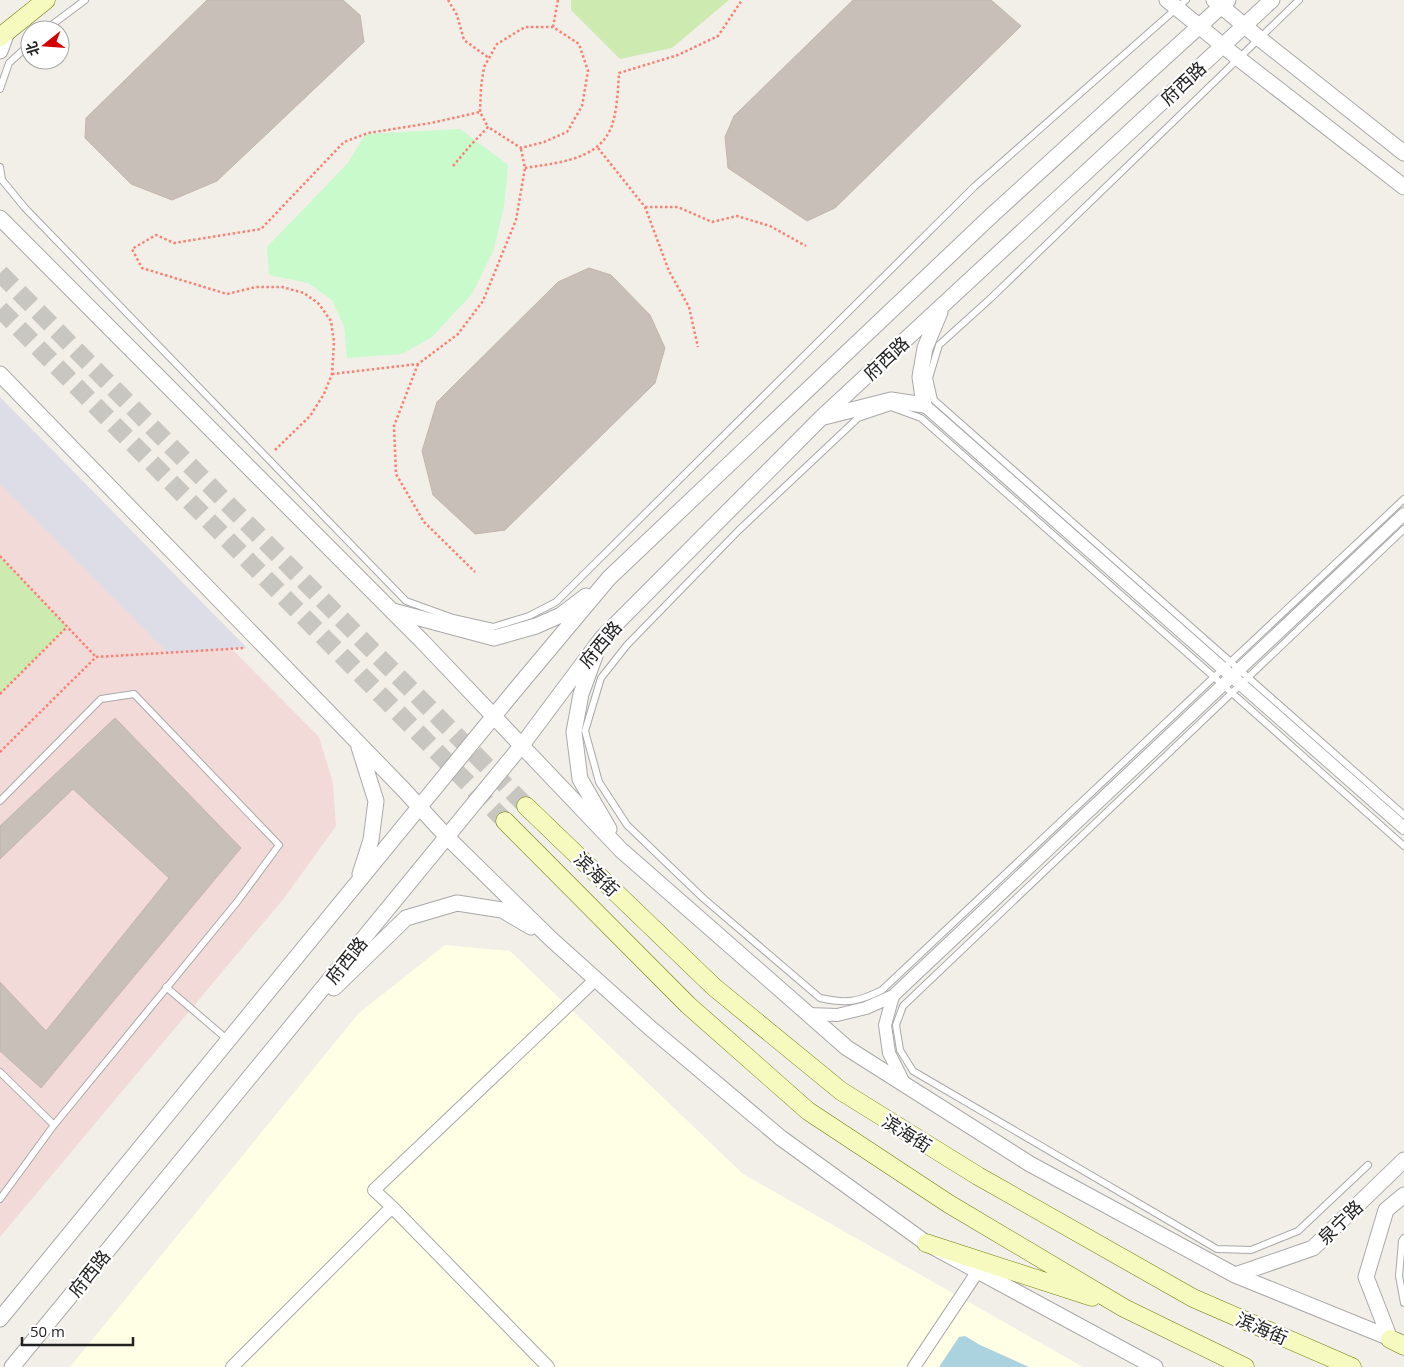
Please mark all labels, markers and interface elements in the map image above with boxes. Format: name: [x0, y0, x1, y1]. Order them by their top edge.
north arrow: [20, 20, 70, 70]
text: 北: [21, 39, 43, 58]
street label: 府西路: [1155, 56, 1211, 110]
street label: 府西路: [858, 331, 914, 385]
street label: 府西路: [573, 616, 627, 672]
street label: 滨海街: [569, 847, 625, 901]
street label: 府西路: [320, 931, 372, 989]
street label: 滨海街: [878, 1109, 936, 1157]
street label: 泉宁路: [1312, 1195, 1368, 1249]
street label: 府西路: [63, 1244, 115, 1302]
street label: 滨海街: [1232, 1306, 1292, 1350]
scale bar: [22, 1314, 134, 1346]
text: 50 m: [30, 1321, 65, 1341]

